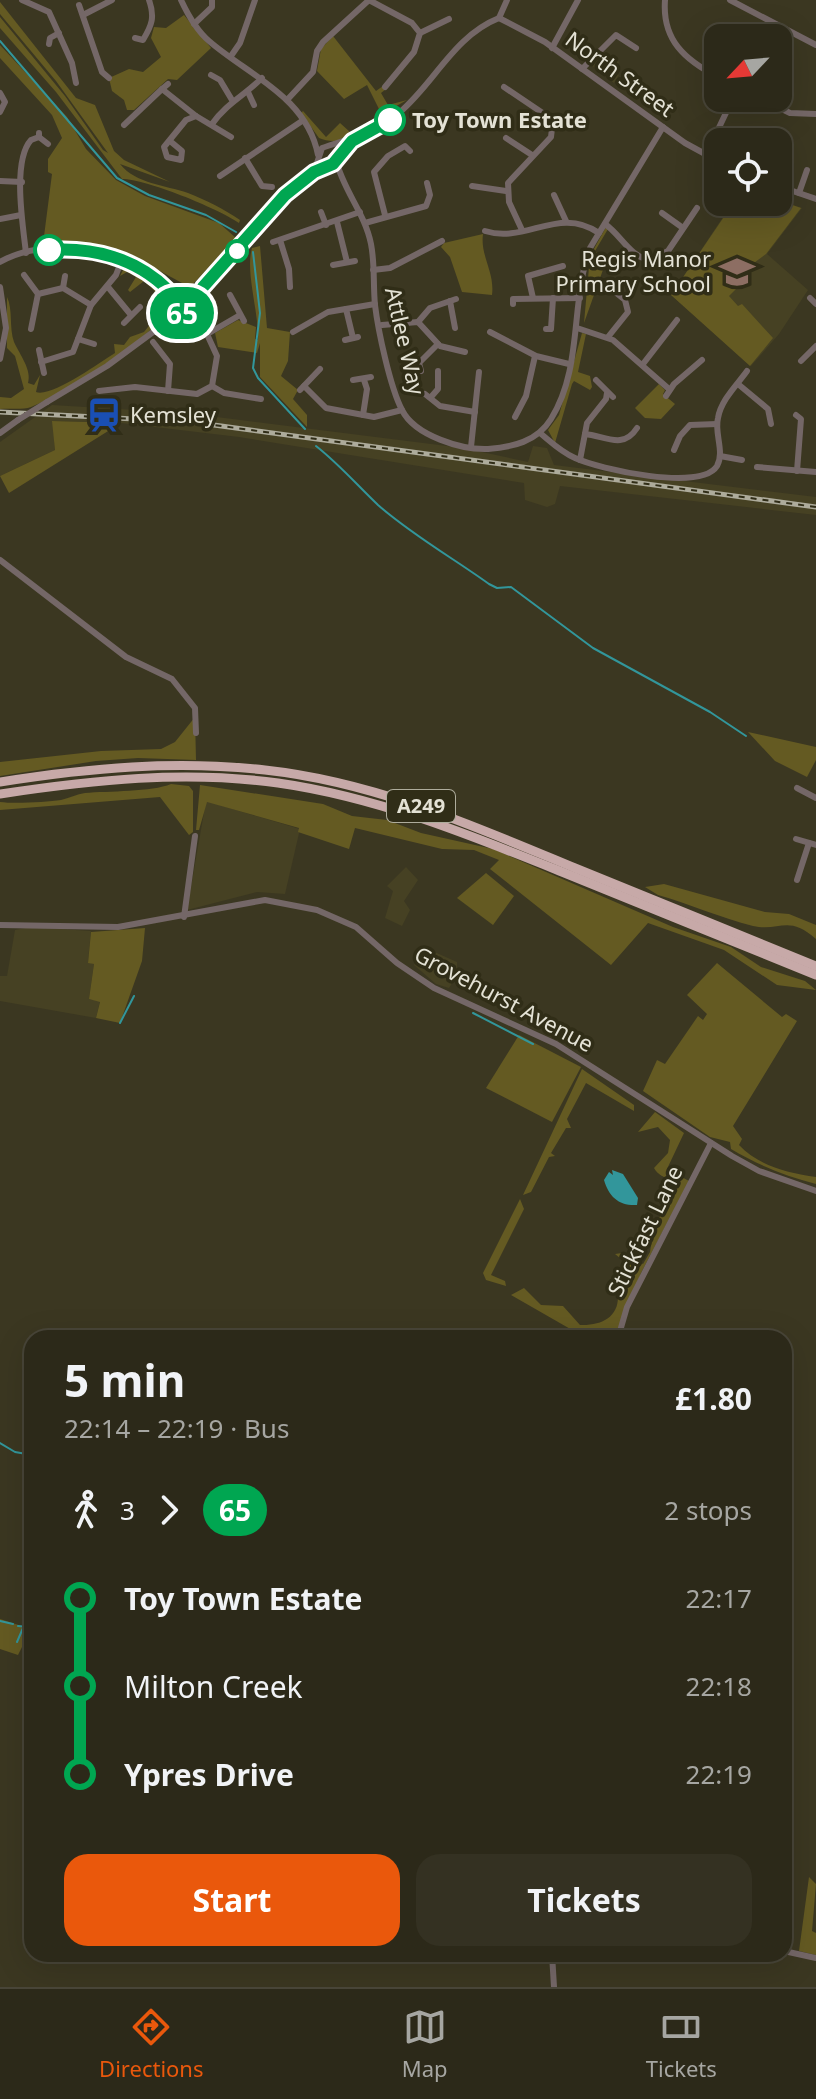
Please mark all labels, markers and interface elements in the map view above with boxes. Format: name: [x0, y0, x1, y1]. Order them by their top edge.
street label: North Street: [560, 23, 681, 123]
north arrow: [704, 24, 792, 112]
map controls: [704, 24, 792, 216]
place label: Toy Town Estate: [412, 104, 587, 134]
marker: Toy Town Estate: [375, 105, 405, 135]
button: locate: [704, 128, 792, 216]
unlabelled marker: [34, 235, 64, 265]
unlabelled marker: [226, 240, 248, 262]
place label: Regis Manor Primary School: [555, 243, 711, 298]
school or university icon: Regis Manor Primary School: [718, 253, 756, 291]
street label: Attlee Way: [379, 284, 433, 398]
line badge: 65: [146, 287, 218, 339]
text: 65: [166, 294, 198, 332]
station icon: Kemsley: [85, 396, 123, 434]
place label: Kemsley: [130, 399, 217, 429]
road number: A249: [387, 790, 455, 822]
street label: Grovehurst Avenue: [410, 938, 599, 1058]
street label: Stickfast Lane: [599, 1160, 689, 1301]
text: 5 min: [64, 1350, 185, 1410]
text: £1.80: [675, 1378, 752, 1419]
text: 22:14 – 22:19 · Bus: [64, 1410, 289, 1446]
icon: walk: [64, 1488, 108, 1532]
icon: forward: [147, 1488, 191, 1532]
text: 65: [219, 1491, 251, 1529]
text: 3: [120, 1492, 135, 1528]
text: 2 stops: [664, 1492, 752, 1528]
text: Toy Town Estate: [124, 1578, 362, 1619]
text: 22:17: [686, 1580, 752, 1616]
text: Milton Creek: [124, 1666, 303, 1707]
text: 22:18: [686, 1668, 752, 1704]
text: Ypres Drive: [124, 1754, 294, 1795]
text: 22:19: [686, 1756, 752, 1792]
button: Start: [64, 1854, 400, 1946]
button: Tickets: [416, 1854, 752, 1946]
tab: Directions: [99, 2005, 204, 2083]
tab: Map: [402, 2005, 448, 2083]
tab: Tickets: [646, 2005, 717, 2083]

